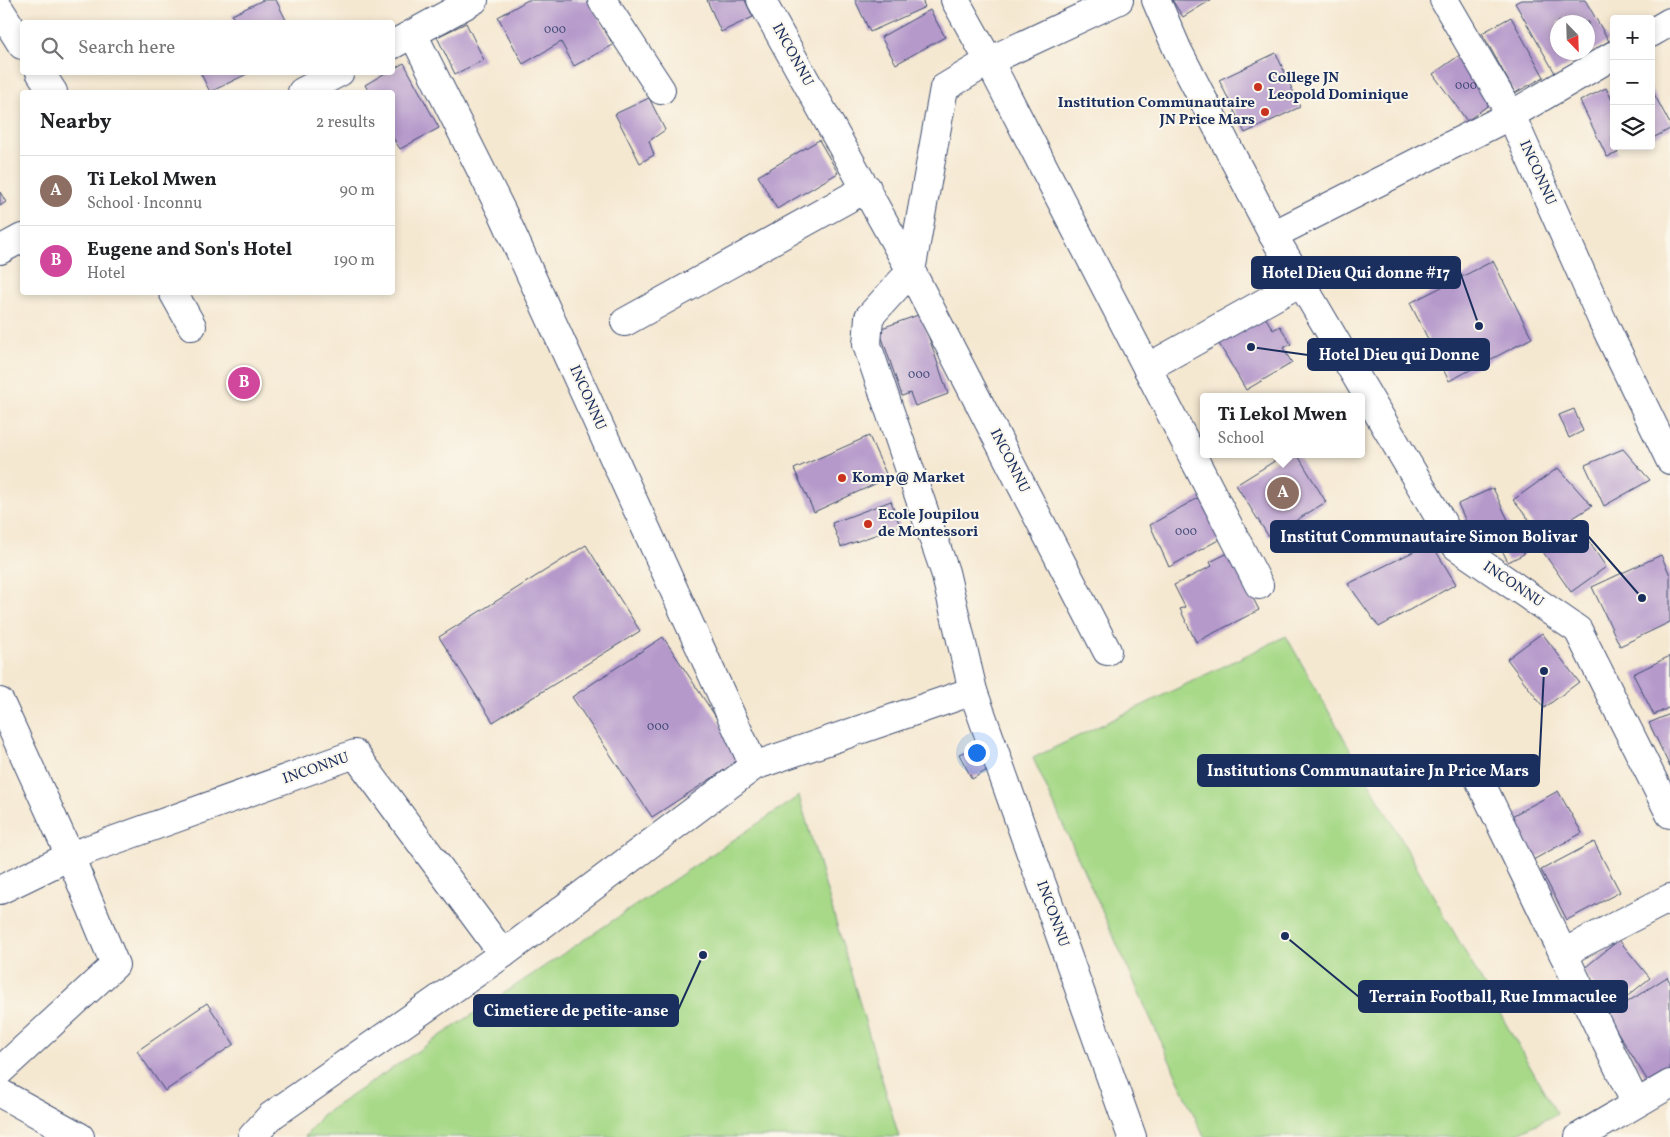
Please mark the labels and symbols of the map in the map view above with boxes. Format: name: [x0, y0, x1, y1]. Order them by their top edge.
north arrow: [1550, 15, 1595, 60]
street label: INCONNU: [766, 20, 818, 90]
house number: 000: [544, 22, 566, 38]
place label: College JN Leopold Dominique: [1268, 68, 1409, 106]
house number: 000: [1455, 78, 1477, 94]
marker: College JN Leopold Dominique: [1252, 81, 1264, 93]
place label: Institution Communautaire JN Price Mars: [1058, 93, 1255, 131]
marker: Institution Communautaire JN Price Mars: [1259, 106, 1271, 118]
street label: INCONNU: [1513, 137, 1561, 209]
callout: Hotel Dieu Qui donne #17: [1252, 257, 1460, 288]
text: Hotel Dieu Qui donne #17: [1262, 263, 1450, 285]
callout: Hotel Dieu qui Donne: [1308, 339, 1489, 370]
text: Hotel Dieu qui Donne: [1319, 345, 1479, 367]
street label: INCONNU: [563, 362, 611, 434]
pin: B: [228, 364, 260, 402]
house number: 000: [908, 367, 930, 383]
street label: INCONNU: [984, 425, 1034, 497]
place label: Komp@ Market: [852, 468, 965, 489]
marker: Komp@ Market: [836, 472, 848, 484]
pin: A: [1267, 474, 1299, 512]
place label: Ecole Joupilou de Montessori: [878, 505, 979, 543]
marker: Ecole Joupilou de Montessori: [862, 518, 874, 530]
callout: Institut Communautaire Simon Bolivar: [1271, 521, 1588, 552]
house number: 000: [1175, 524, 1197, 540]
text: Institut Communautaire Simon Bolivar: [1280, 527, 1578, 549]
street label: INCONNU: [1478, 557, 1548, 613]
house number: 000: [647, 719, 669, 735]
your location: [964, 740, 990, 766]
street label: INCONNU: [280, 748, 352, 790]
callout: Institutions Communautaire Jn Price Mars: [1198, 755, 1539, 786]
text: Institutions Communautaire Jn Price Mars: [1207, 761, 1529, 783]
street label: INCONNU: [1030, 878, 1074, 950]
callout: Terrain Football, Rue Immaculee: [1359, 981, 1627, 1012]
text: Terrain Football, Rue Immaculee: [1369, 987, 1617, 1009]
callout: Cimetiere de petite-anse: [474, 995, 678, 1026]
text: Cimetiere de petite-anse: [484, 1001, 668, 1023]

